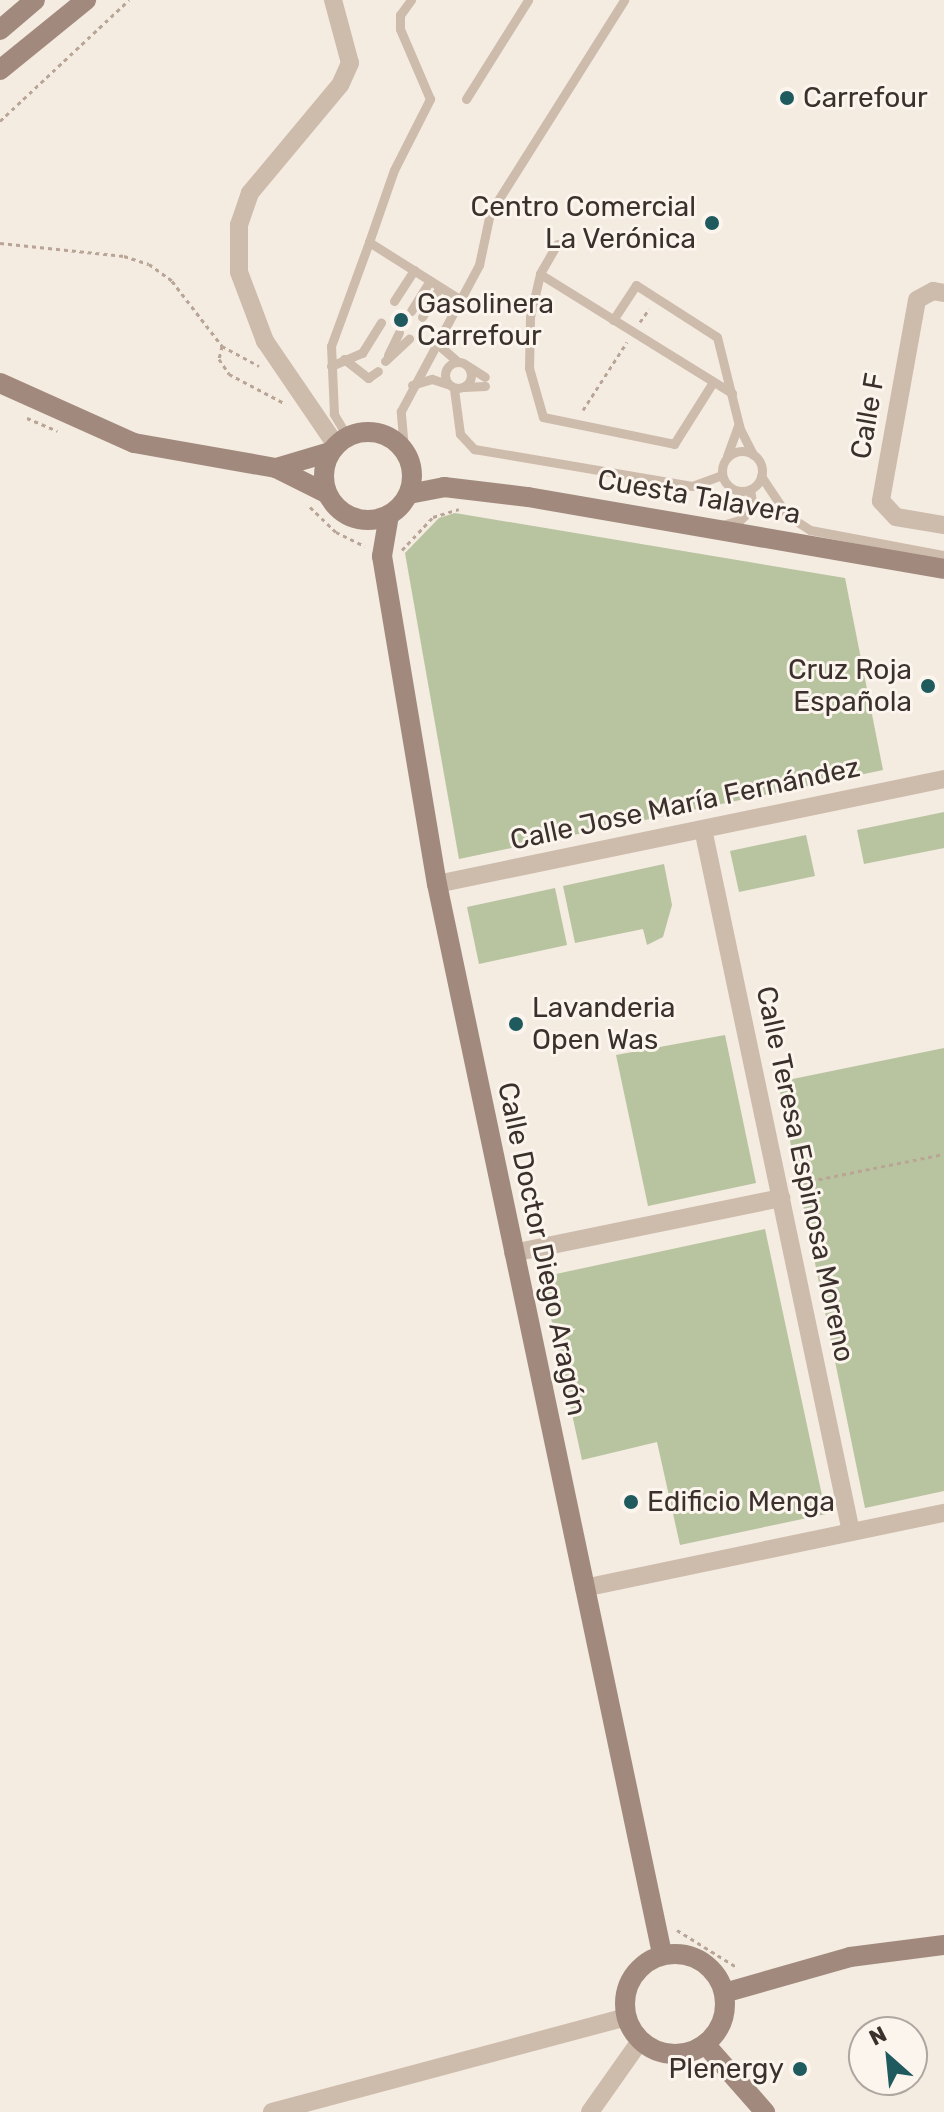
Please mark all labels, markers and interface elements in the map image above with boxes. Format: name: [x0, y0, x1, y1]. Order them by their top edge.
place label: Carrefour: [803, 81, 928, 115]
marker: Carrefour: [778, 89, 796, 107]
place label: Centro Comercial La Verónica: [471, 190, 696, 256]
marker: Centro Comercial La Verónica: [703, 214, 721, 232]
place label: Gasolinera Carrefour: [417, 287, 554, 353]
marker: Gasolinera Carrefour: [392, 311, 410, 329]
street label: Calle F: [844, 370, 892, 462]
street label: Cuesta Talavera: [594, 463, 804, 531]
place label: Cruz Roja Española: [788, 653, 912, 719]
marker: Cruz Roja Española: [919, 677, 937, 695]
street label: Calle Jose María Fernández: [507, 750, 863, 858]
street label: Calle Teresa Espinosa Moreno: [749, 983, 861, 1365]
place label: Lavanderia Open Was: [532, 991, 676, 1057]
marker: Lavanderia Open Was: [507, 1015, 525, 1033]
street label: Calle Doctor Diego Aragón: [490, 1079, 594, 1419]
place label: Edificio Menga: [647, 1485, 835, 1519]
marker: Edificio Menga: [622, 1493, 640, 1511]
north arrow: [848, 2016, 928, 2096]
text: N: [865, 2020, 891, 2052]
place label: Plenergy: [668, 2052, 784, 2086]
marker: Plenergy: [791, 2060, 809, 2078]

